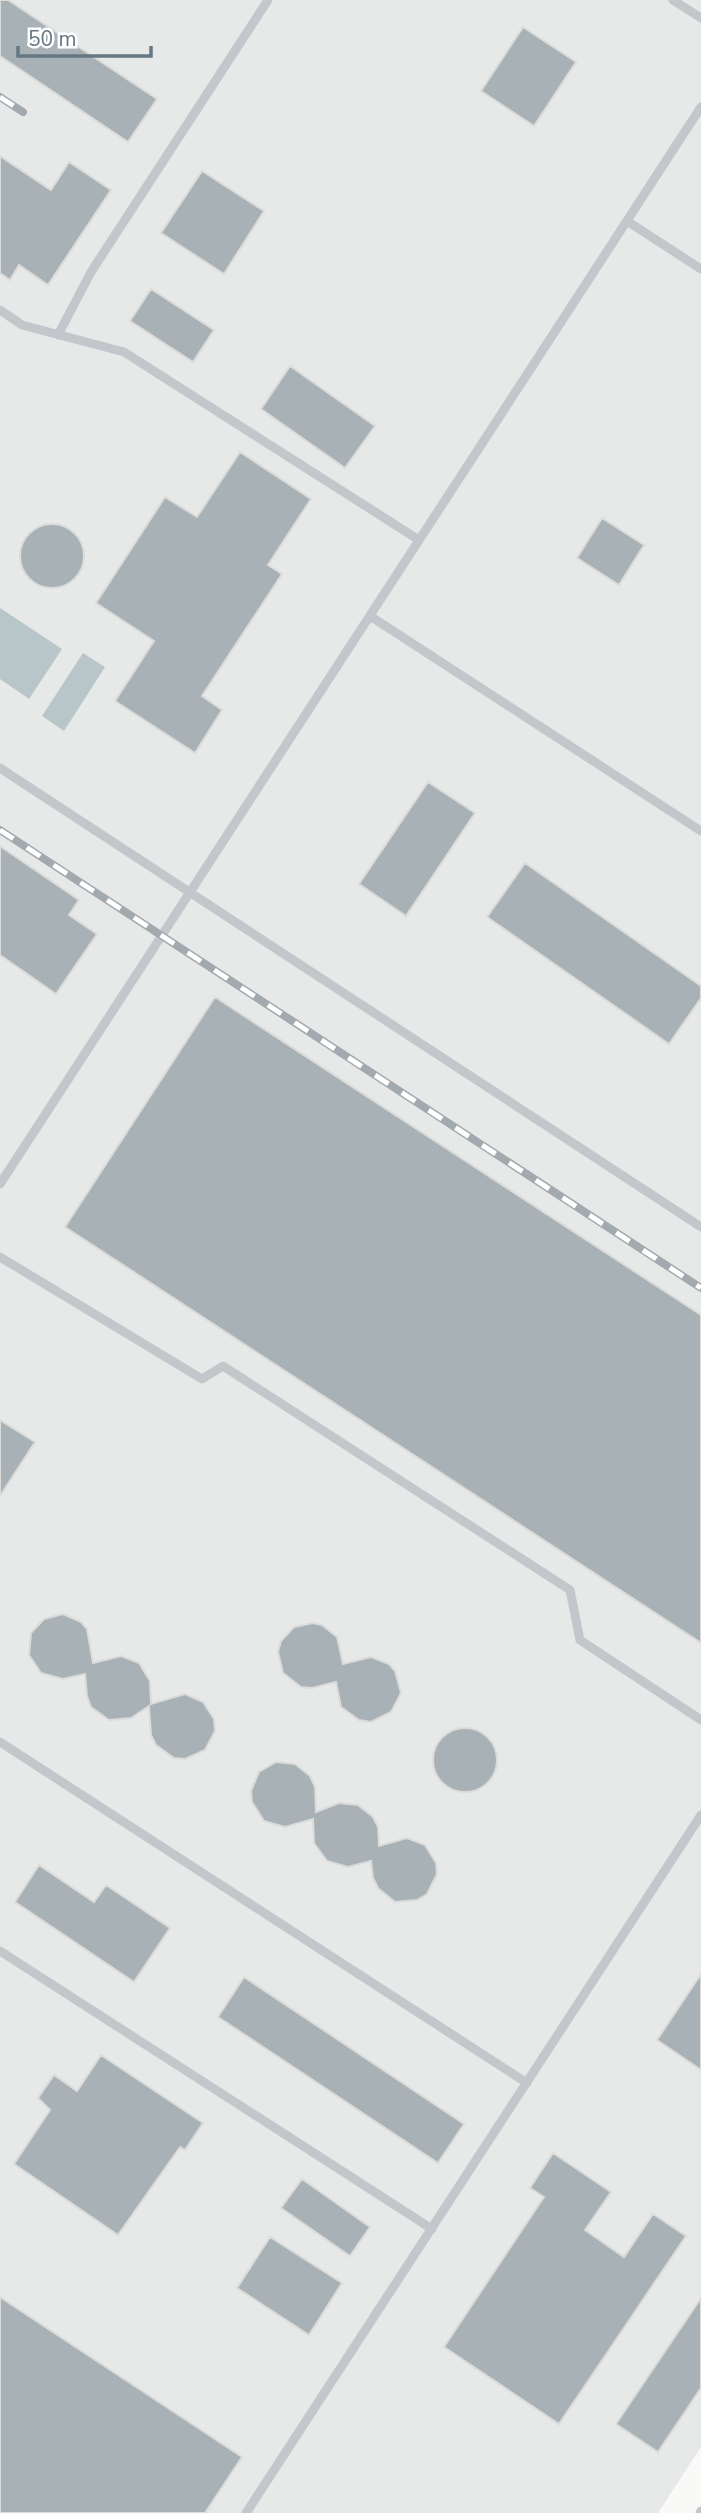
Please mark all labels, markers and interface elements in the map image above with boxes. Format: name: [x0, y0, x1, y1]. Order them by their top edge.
scale bar: [18, 14, 150, 58]
text: 50 m: [28, 25, 77, 53]

